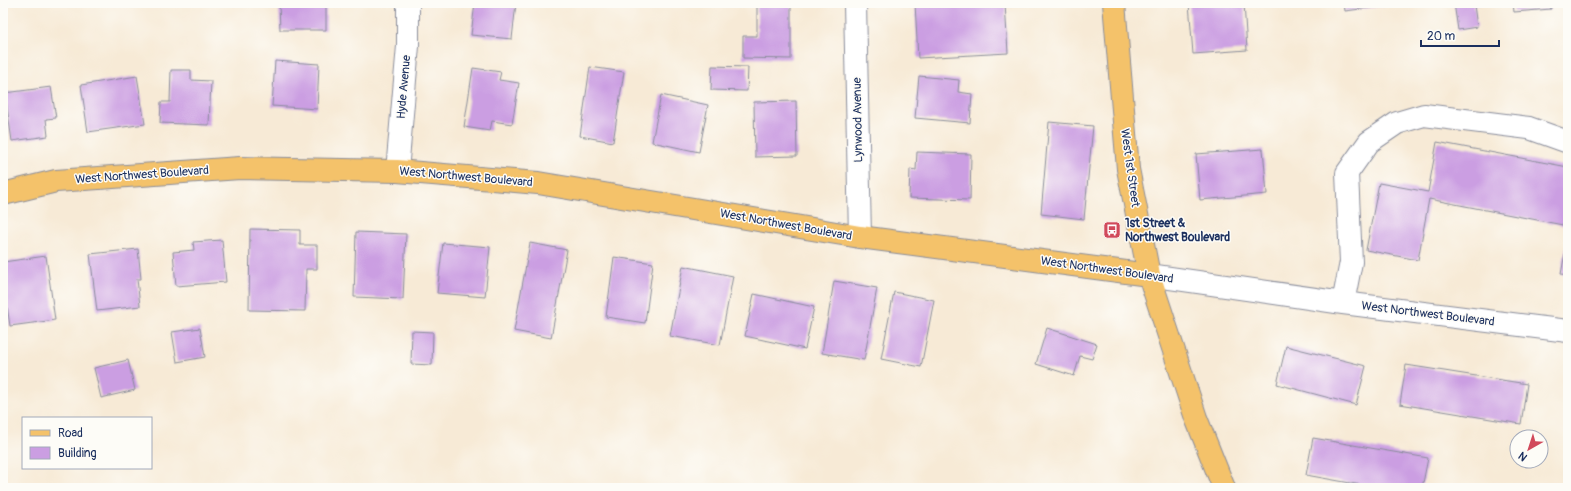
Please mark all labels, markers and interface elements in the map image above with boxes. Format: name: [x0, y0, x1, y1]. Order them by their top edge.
scale bar: [1421, 22, 1499, 48]
text: 20 m: [1427, 29, 1456, 44]
street label: Hyde Avenue: [394, 54, 414, 120]
street label: Lynwood Avenue: [850, 77, 866, 163]
street label: West 1st Street: [1117, 128, 1143, 208]
street label: West Northwest Boulevard: [75, 163, 209, 187]
street label: West Northwest Boulevard: [399, 164, 534, 190]
street label: West Northwest Boulevard: [719, 206, 853, 244]
place label: 1st Street & Northwest Boulevard: [1125, 216, 1230, 245]
bus stop icon: 1st Street & Northwest Boulevard: [1102, 220, 1122, 240]
street label: West Northwest Boulevard: [1040, 253, 1175, 287]
street label: West Northwest Boulevard: [1361, 298, 1496, 330]
legend: [22, 417, 152, 469]
text: Road: [58, 426, 83, 441]
north arrow: [1509, 429, 1549, 469]
text: Building: [58, 446, 97, 461]
text: N: [1516, 449, 1530, 464]

